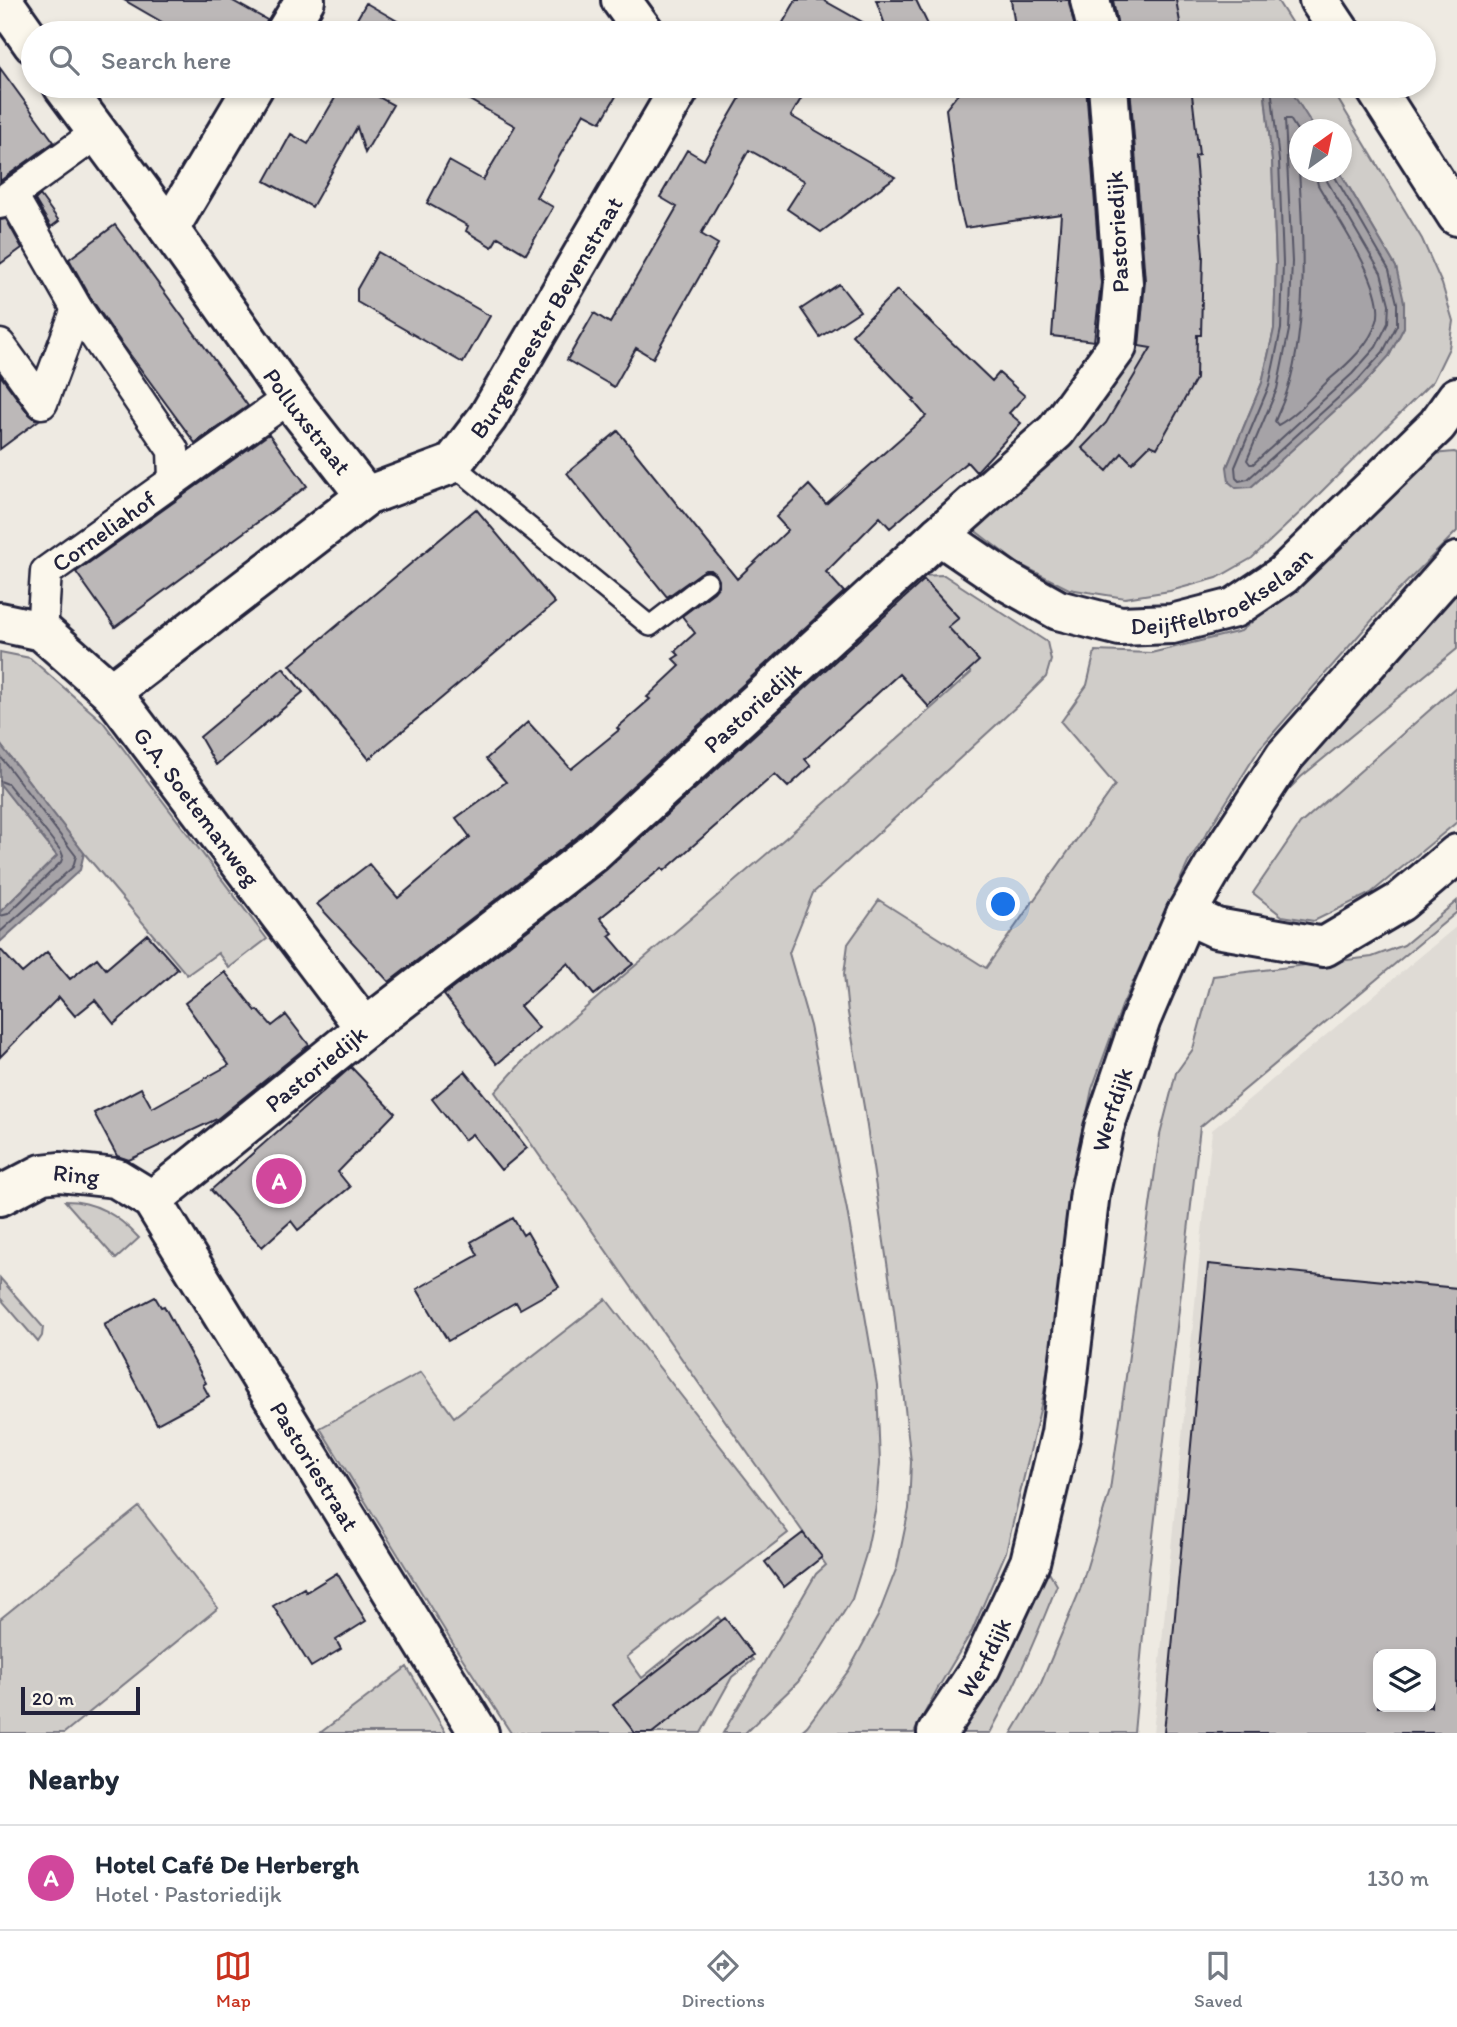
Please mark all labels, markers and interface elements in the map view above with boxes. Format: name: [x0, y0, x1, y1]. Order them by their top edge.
search box: [21, 21, 1436, 98]
icon: search: [45, 41, 83, 79]
text: Search here: [101, 44, 231, 76]
north arrow: [1289, 119, 1352, 182]
street label: Pastoriedijk: [1099, 170, 1135, 294]
street label: Burgemeester Beyenstraat: [463, 191, 628, 444]
street label: Polluxstraat: [258, 362, 358, 480]
street label: Corneliahof: [46, 484, 161, 578]
street label: Deijffelbroekselaan: [1130, 540, 1318, 640]
street label: Pastoriedijk: [697, 654, 807, 759]
street label: G.A. Soetemanweg: [128, 721, 267, 892]
your location: [986, 887, 1020, 921]
street label: Pastoriedijk: [259, 1018, 372, 1118]
street label: Werfdijk: [1085, 1063, 1138, 1154]
pin: A: [256, 1155, 302, 1207]
street label: Ring: [52, 1157, 102, 1191]
street label: Pastoriestraat: [264, 1396, 366, 1536]
street label: Werfdijk: [950, 1613, 1017, 1703]
map controls: [1373, 1649, 1436, 1712]
button: layers: [1373, 1649, 1436, 1712]
scale bar: [21, 1684, 140, 1716]
text: 20 m: [32, 1687, 74, 1710]
text: Nearby: [28, 1760, 119, 1797]
text: Hotel Café De Herbergh: [95, 1848, 359, 1880]
text: A: [44, 1864, 58, 1892]
text: 130 m: [1367, 1864, 1429, 1892]
text: Hotel · Pastoriedijk: [95, 1880, 282, 1908]
tab: Map: [214, 1947, 252, 2012]
tab: Directions: [681, 1947, 765, 2012]
tab: Saved: [1194, 1947, 1242, 2012]

